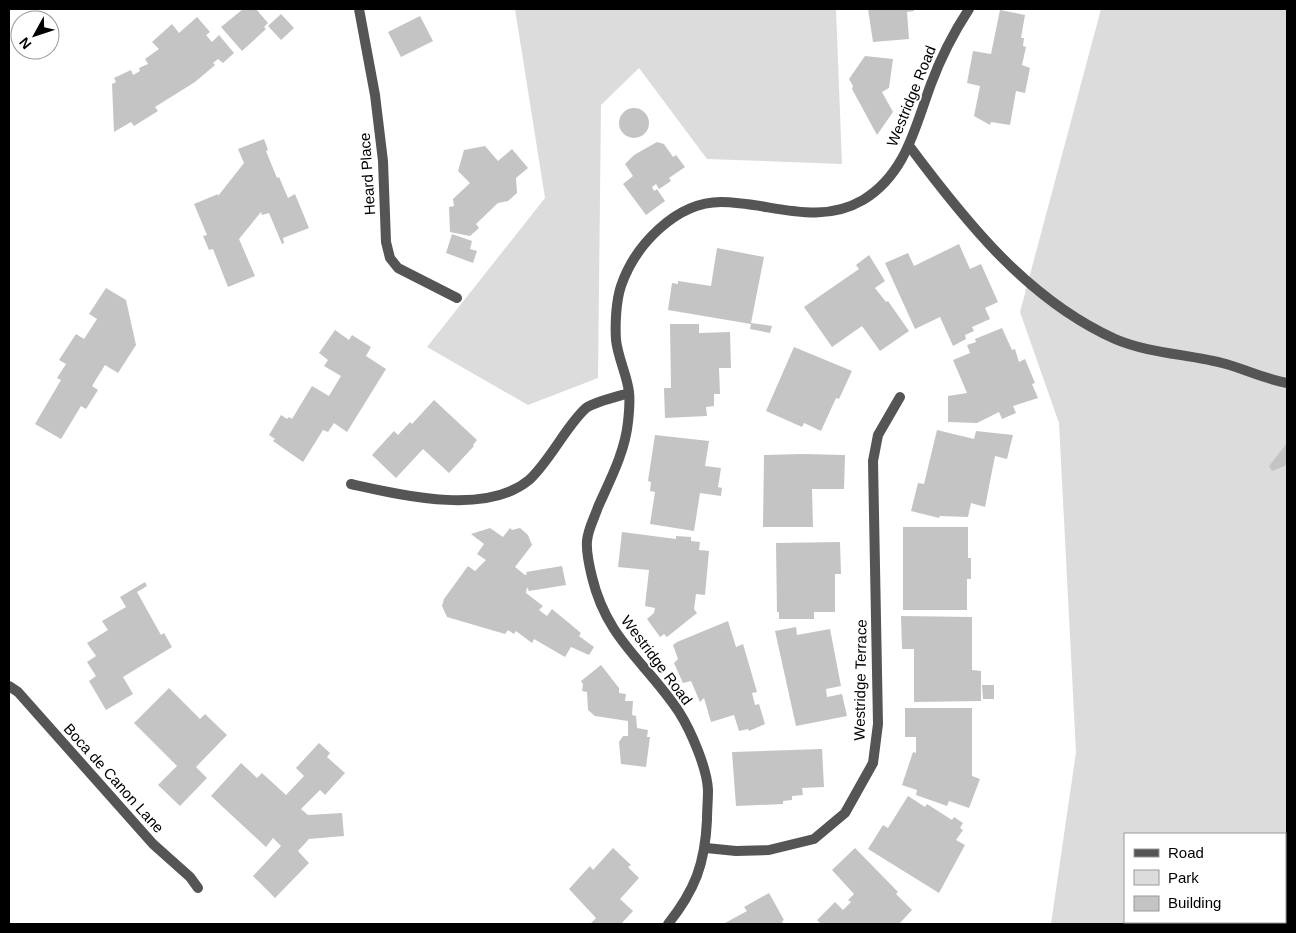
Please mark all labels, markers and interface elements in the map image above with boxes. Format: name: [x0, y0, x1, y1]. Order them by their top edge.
north arrow: [10, 10, 60, 60]
text: N: [16, 34, 34, 52]
street label: Westridge Road: [883, 43, 939, 149]
street label: Heard Place: [356, 132, 378, 216]
street label: Westridge Road: [618, 612, 696, 708]
street label: Westridge Terrace: [850, 619, 870, 741]
street label: Boca de Canon Lane: [61, 720, 167, 836]
legend: [1124, 833, 1286, 923]
text: Road: [1168, 844, 1204, 861]
text: Park: [1168, 869, 1199, 886]
text: Building: [1168, 894, 1221, 911]

